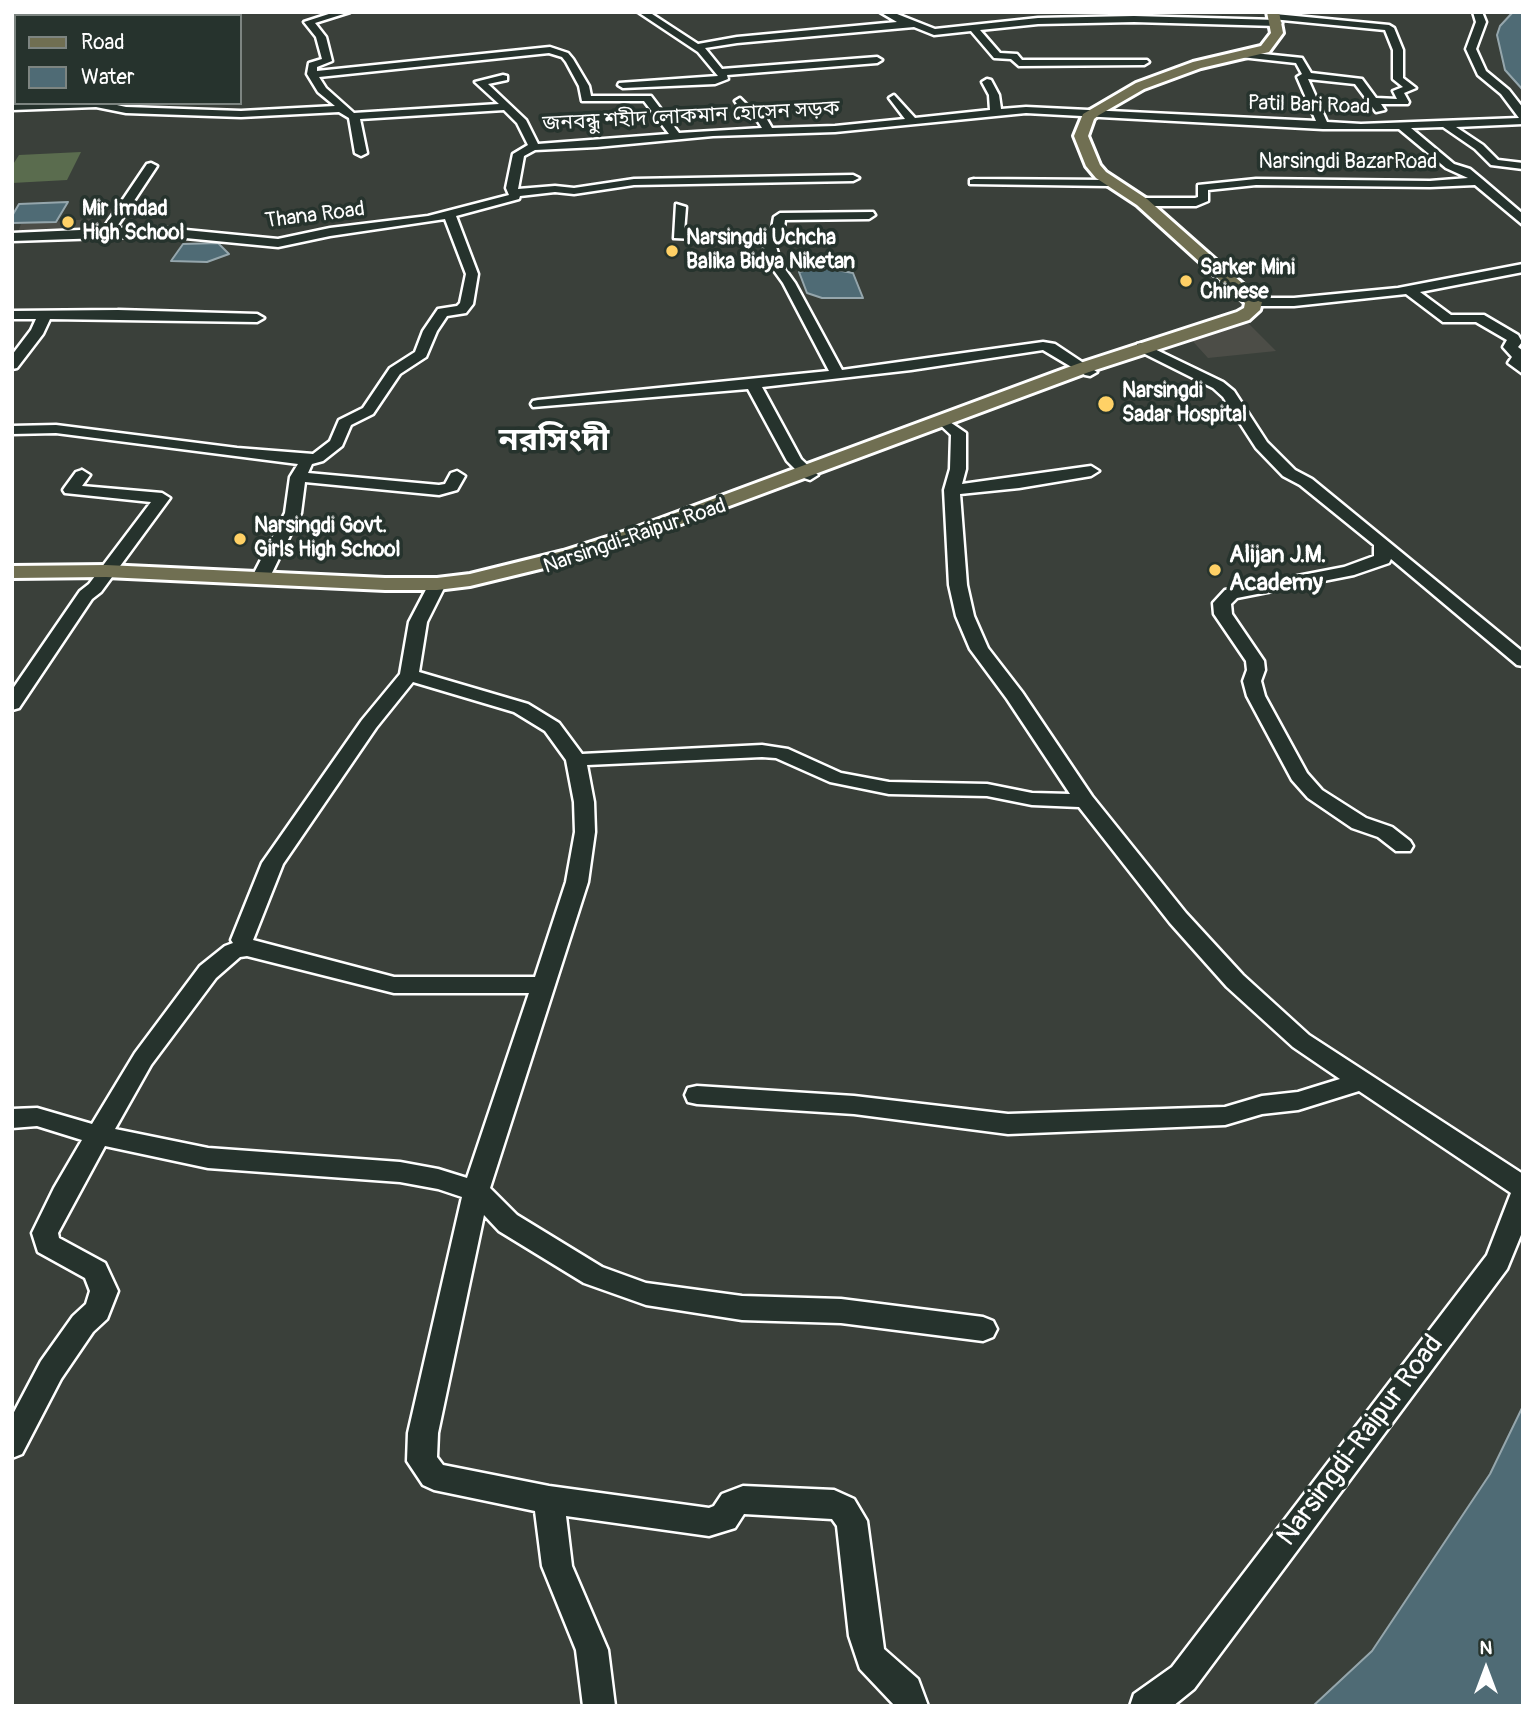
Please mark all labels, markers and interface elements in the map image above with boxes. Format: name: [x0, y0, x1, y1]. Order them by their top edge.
legend: [14, 14, 242, 105]
text: Road: [81, 29, 125, 56]
text: Water: [81, 64, 134, 91]
street label: Patil Bari Road: [1247, 91, 1371, 121]
street label: জনবন্ধু শহীদ লোকমান হোসেন সড়ক: [542, 97, 840, 137]
street label: Narsingdi BazarRoad: [1259, 150, 1437, 176]
place label: Mir Imdad High School: [82, 197, 185, 247]
street label: Thana Road: [264, 197, 366, 235]
marker: Mir Imdad High School: [60, 214, 76, 230]
place label: Narsingdi Uchcha Balika Bidya Niketan: [686, 226, 855, 276]
marker: Narsingdi Uchcha Balika Bidya Niketan: [664, 243, 680, 259]
place label: Sarker Mini Chinese: [1200, 256, 1295, 306]
marker: Sarker Mini Chinese: [1178, 273, 1194, 289]
place label: Narsingdi Sadar Hospital: [1122, 379, 1247, 429]
marker: Narsingdi Sadar Hospital: [1096, 394, 1116, 414]
district label: নরসিংদী: [499, 423, 609, 461]
street label: Narsingdi-Raipur Road: [540, 494, 730, 580]
place label: Narsingdi Govt. Girls High School: [254, 514, 401, 564]
marker: Narsingdi Govt. Girls High School: [232, 531, 248, 547]
place label: Alijan J.M. Academy: [1229, 542, 1326, 598]
marker: Alijan J.M. Academy: [1207, 562, 1223, 578]
street label: Narsingdi-Raipur Road: [1271, 1329, 1451, 1553]
north arrow: [1451, 1634, 1521, 1704]
text: N: [1480, 1636, 1492, 1660]

